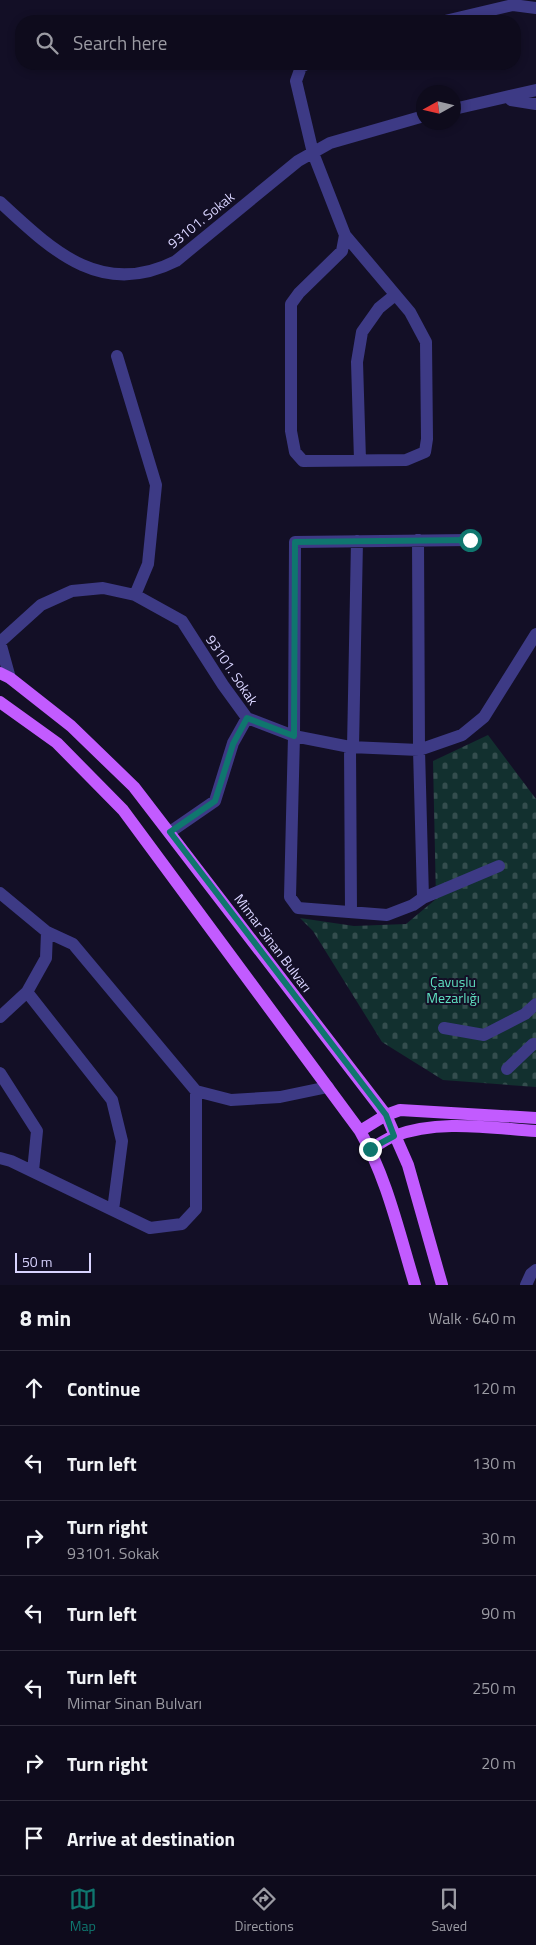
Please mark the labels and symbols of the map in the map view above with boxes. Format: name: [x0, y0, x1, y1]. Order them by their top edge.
north arrow: [416, 85, 461, 130]
street label: 93101. Sokak: [163, 186, 239, 253]
route start: [459, 529, 482, 552]
street label: 93101. Sokak: [201, 630, 264, 709]
street label: Mimar Sinan Bulvarı: [229, 889, 317, 996]
park label: Çavuşlu Mezarlığı: [426, 971, 480, 1008]
route end: [359, 1138, 382, 1161]
scale bar: [15, 1250, 91, 1273]

